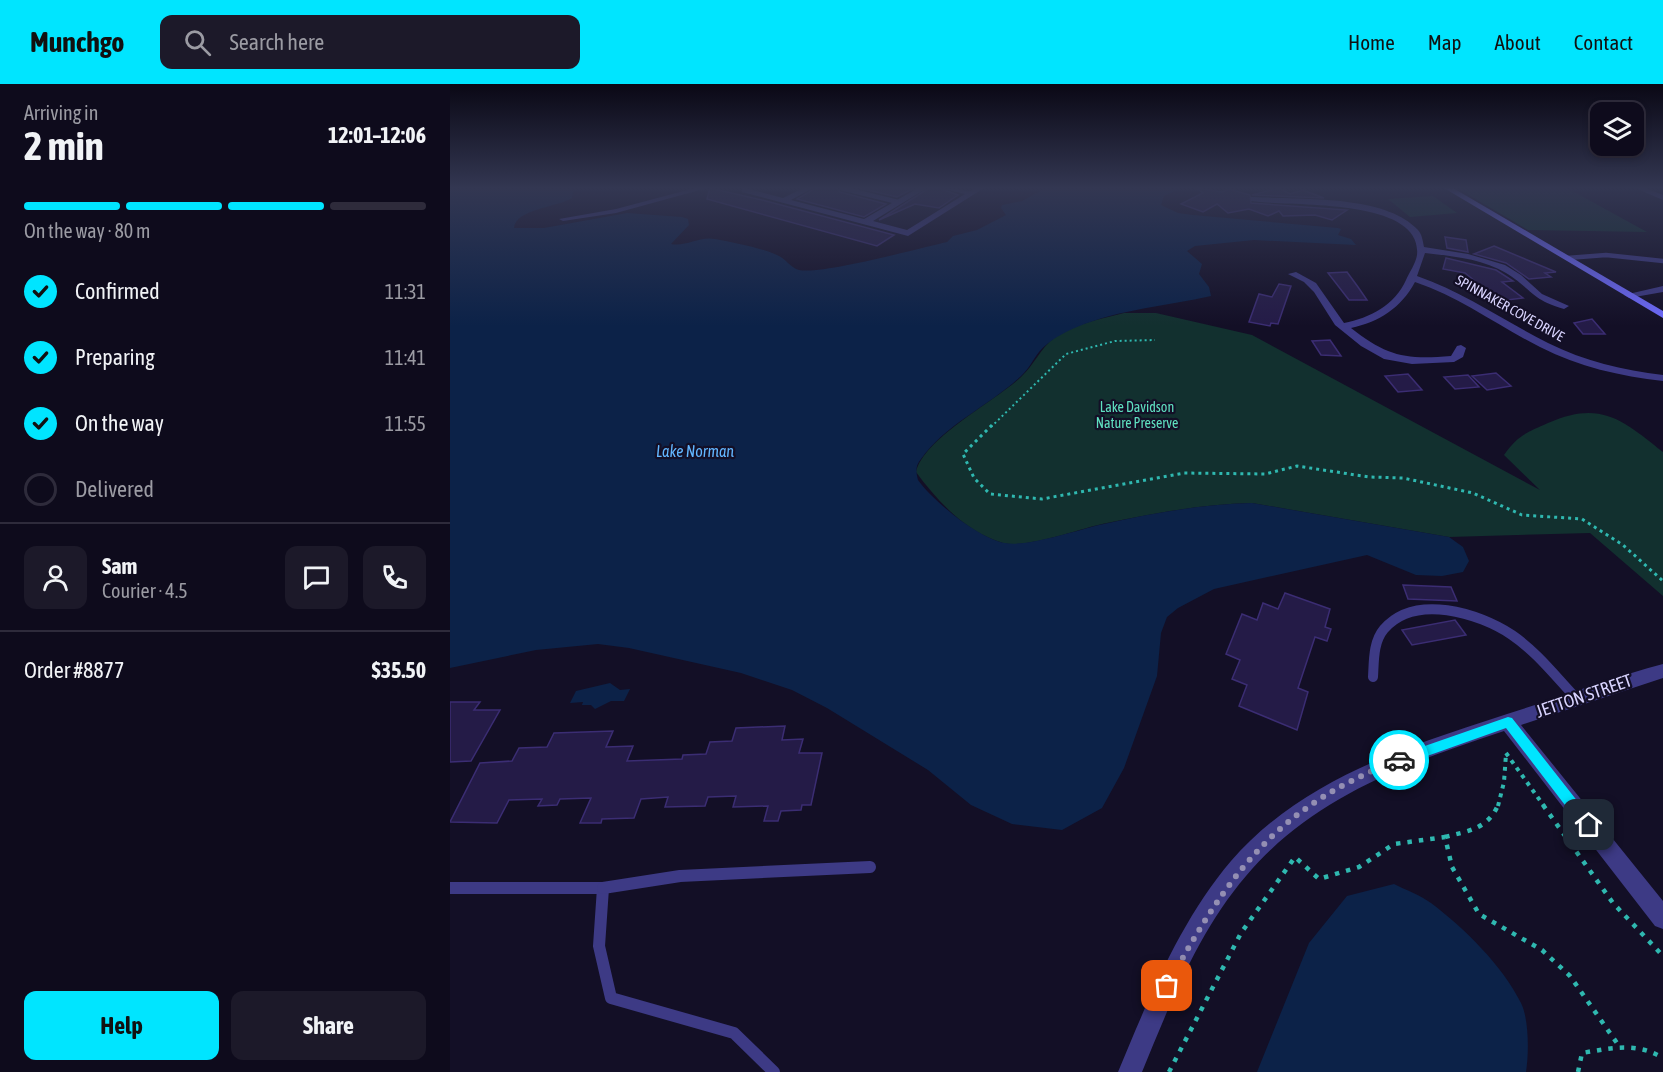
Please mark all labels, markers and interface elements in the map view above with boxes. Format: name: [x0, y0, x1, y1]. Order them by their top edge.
search box: [160, 15, 580, 69]
text: Munchgo: [30, 26, 124, 58]
icon: search: [181, 26, 214, 59]
text: Search here: [229, 29, 324, 55]
text: Home: [1348, 30, 1395, 54]
text: Map: [1428, 30, 1462, 54]
text: About: [1495, 30, 1541, 54]
text: Contact: [1574, 30, 1633, 54]
text: Arriving in: [24, 101, 98, 124]
map controls: [1590, 102, 1644, 156]
button: layers: [1590, 102, 1644, 156]
text: 12:01–12:06: [328, 122, 426, 148]
text: 2 min: [24, 124, 104, 168]
text: On the way · 80 m: [24, 219, 150, 242]
street label: SPINNAKER COVE DRIVE: [1453, 272, 1567, 344]
icon: check: [24, 275, 57, 308]
text: Confirmed: [75, 278, 160, 304]
text: 11:31: [385, 280, 426, 303]
icon: check: [24, 341, 57, 374]
text: Preparing: [75, 344, 155, 370]
text: 11:41: [385, 346, 426, 369]
park label: Lake Davidson Nature Preserve: [1096, 399, 1178, 431]
icon: check: [24, 407, 57, 440]
text: On the way: [75, 410, 164, 436]
text: 11:55: [385, 412, 426, 435]
water label: Lake Norman: [656, 442, 734, 460]
text: Delivered: [75, 476, 154, 502]
button: person: [24, 546, 87, 609]
button: chat: [285, 546, 348, 609]
button: phone: [363, 546, 426, 609]
text: Sam: [102, 553, 137, 579]
text: Courier · 4.5: [102, 579, 188, 602]
text: Order #8877: [24, 657, 124, 683]
text: $35.50: [371, 657, 426, 683]
street label: JETTON STREET: [1533, 669, 1635, 722]
courier: [1369, 730, 1429, 790]
icon: car: [1383, 744, 1416, 777]
pin: [1563, 799, 1614, 850]
icon: home: [1572, 808, 1605, 841]
pin: [1141, 960, 1192, 1011]
icon: bag: [1150, 969, 1183, 1002]
button: Help: [24, 991, 219, 1060]
button: Share: [231, 991, 426, 1060]

